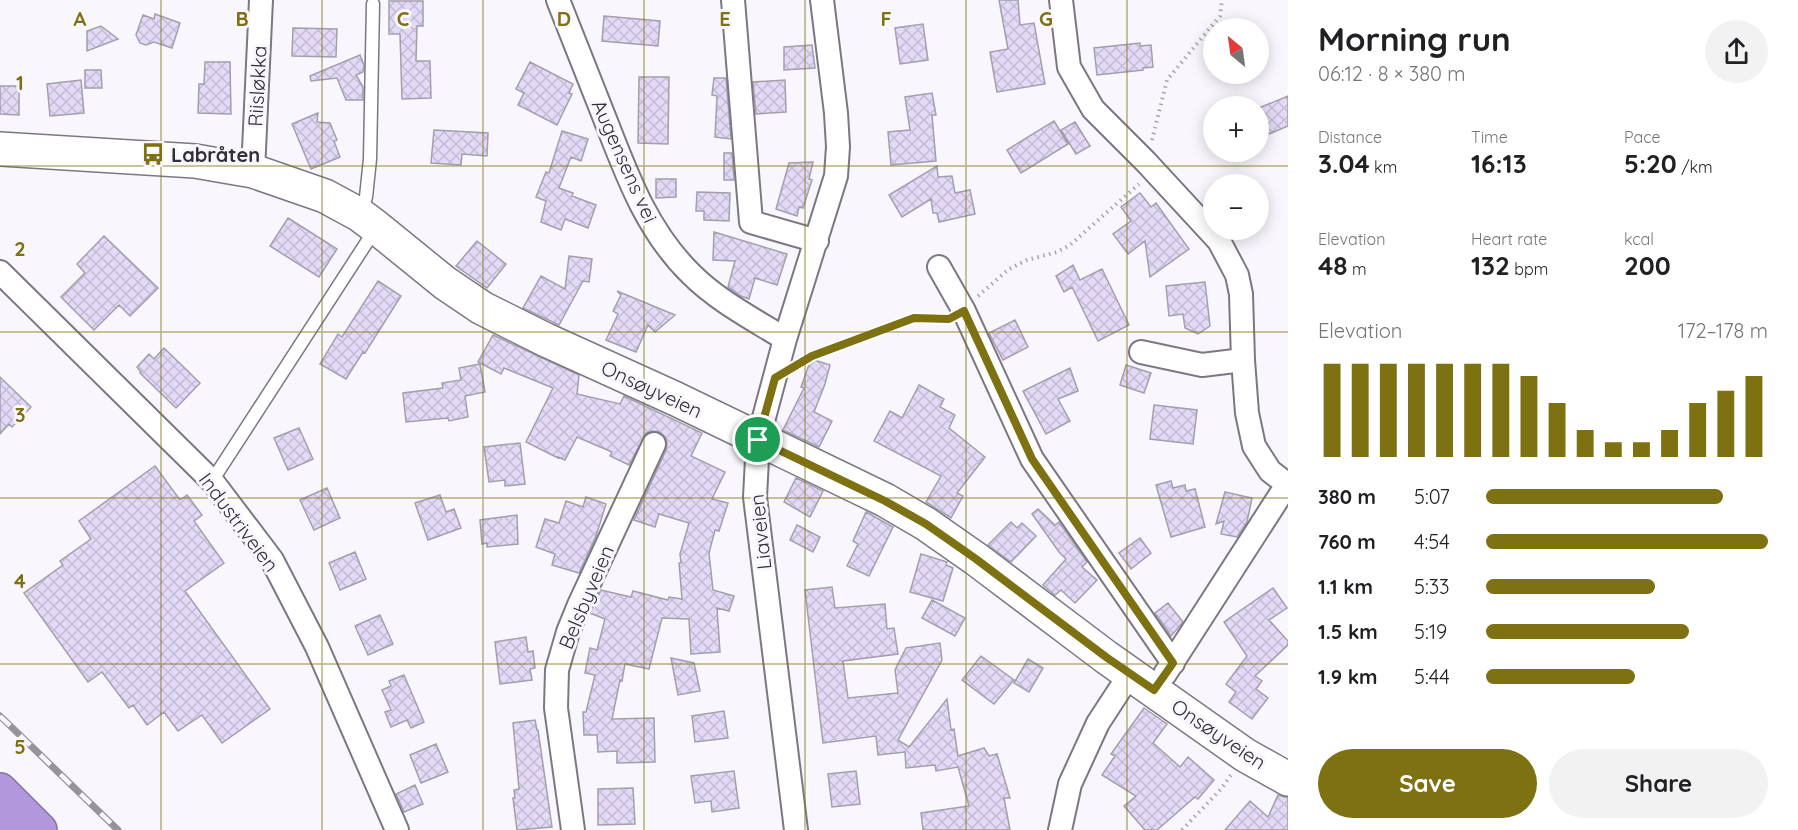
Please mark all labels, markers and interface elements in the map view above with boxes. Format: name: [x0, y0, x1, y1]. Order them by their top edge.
text: A: [74, 6, 87, 31]
text: B: [235, 6, 249, 31]
text: C: [397, 6, 410, 31]
text: D: [557, 6, 571, 31]
text: E: [719, 6, 731, 31]
text: F: [880, 6, 892, 31]
text: G: [1039, 6, 1053, 31]
north arrow: [1203, 18, 1269, 84]
map controls: [1203, 18, 1269, 240]
text: Morning run: [1318, 18, 1511, 59]
button: share: [1705, 20, 1768, 83]
street label: Riisløkka: [242, 45, 272, 127]
text: 06:12 · 8 × 380 m: [1318, 61, 1466, 86]
text: 1: [16, 70, 24, 95]
street label: Augensens vei: [587, 96, 663, 226]
button: +: [1203, 96, 1269, 162]
text: Distance: [1318, 127, 1382, 147]
text: Time: [1471, 127, 1508, 147]
text: Pace: [1624, 127, 1660, 147]
bus stop icon: Labråten: [140, 141, 166, 167]
place label: Labråten: [171, 142, 260, 167]
text: 3.04: [1318, 147, 1370, 180]
text: 16:13: [1471, 147, 1527, 180]
text: 5:20: [1624, 147, 1677, 180]
text: km: [1370, 157, 1397, 177]
text: /km: [1677, 157, 1713, 177]
button: −: [1203, 174, 1269, 240]
text: Elevation: [1318, 229, 1385, 249]
text: Heart rate: [1471, 229, 1547, 249]
text: kcal: [1624, 229, 1654, 249]
text: 2: [14, 236, 26, 261]
text: 48: [1318, 249, 1348, 282]
text: 132: [1471, 249, 1510, 282]
text: 200: [1624, 249, 1671, 282]
text: m: [1348, 259, 1367, 279]
text: bpm: [1510, 259, 1548, 279]
text: Elevation: [1318, 318, 1402, 343]
text: 172–178 m: [1678, 318, 1768, 343]
street label: Onsøyveien: [597, 355, 707, 423]
text: 3: [15, 402, 25, 427]
pin: [732, 414, 783, 465]
icon: arrive: [741, 423, 774, 456]
street label: Industriveien: [194, 468, 284, 576]
text: 380 m: [1318, 484, 1376, 509]
text: 5:07: [1414, 484, 1450, 509]
street label: Liaveien: [744, 493, 776, 571]
text: 760 m: [1318, 529, 1376, 554]
text: 4:54: [1414, 529, 1450, 554]
street label: Belsbyveien: [553, 541, 619, 653]
text: 4: [14, 568, 26, 593]
text: 1.1 km: [1318, 574, 1373, 599]
text: 5:33: [1414, 574, 1450, 599]
text: 1.5 km: [1318, 619, 1378, 644]
text: 5:19: [1414, 619, 1447, 644]
text: 1.9 km: [1318, 664, 1378, 689]
text: 5:44: [1414, 664, 1450, 689]
street label: Onsøyveien: [1167, 693, 1271, 775]
text: 5: [14, 734, 26, 759]
button: Save: [1318, 749, 1537, 818]
button: Share: [1549, 749, 1768, 818]

